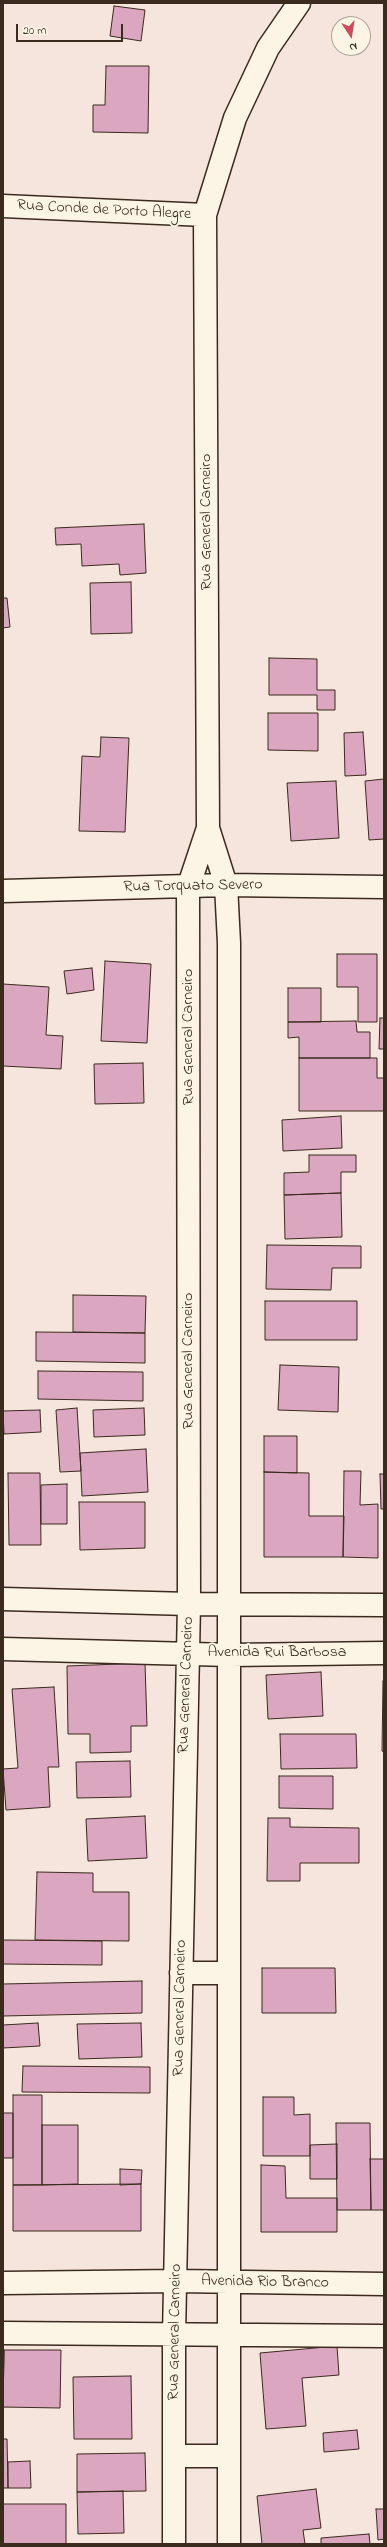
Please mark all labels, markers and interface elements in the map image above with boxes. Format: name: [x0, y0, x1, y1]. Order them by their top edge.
scale bar: [18, 16, 125, 42]
north arrow: [331, 16, 371, 56]
text: 20 m: [23, 22, 46, 40]
text: N: [348, 38, 359, 55]
street label: Rua Conde de Porto Alegre: [17, 197, 191, 225]
street label: Rua General Carneiro: [197, 454, 217, 590]
street label: Rua Torquato Severo: [123, 876, 263, 898]
street label: Rua General Carneiro: [179, 969, 199, 1105]
street label: Rua General Carneiro: [179, 1293, 199, 1429]
street label: Rua General Carneiro: [175, 1616, 199, 1754]
street label: Avenida Rui Barbosa: [208, 1643, 346, 1663]
street label: Rua General Carneiro: [170, 1939, 192, 2077]
street label: Rua General Carneiro: [165, 2263, 187, 2401]
street label: Avenida Rio Branco: [201, 2272, 329, 2294]

